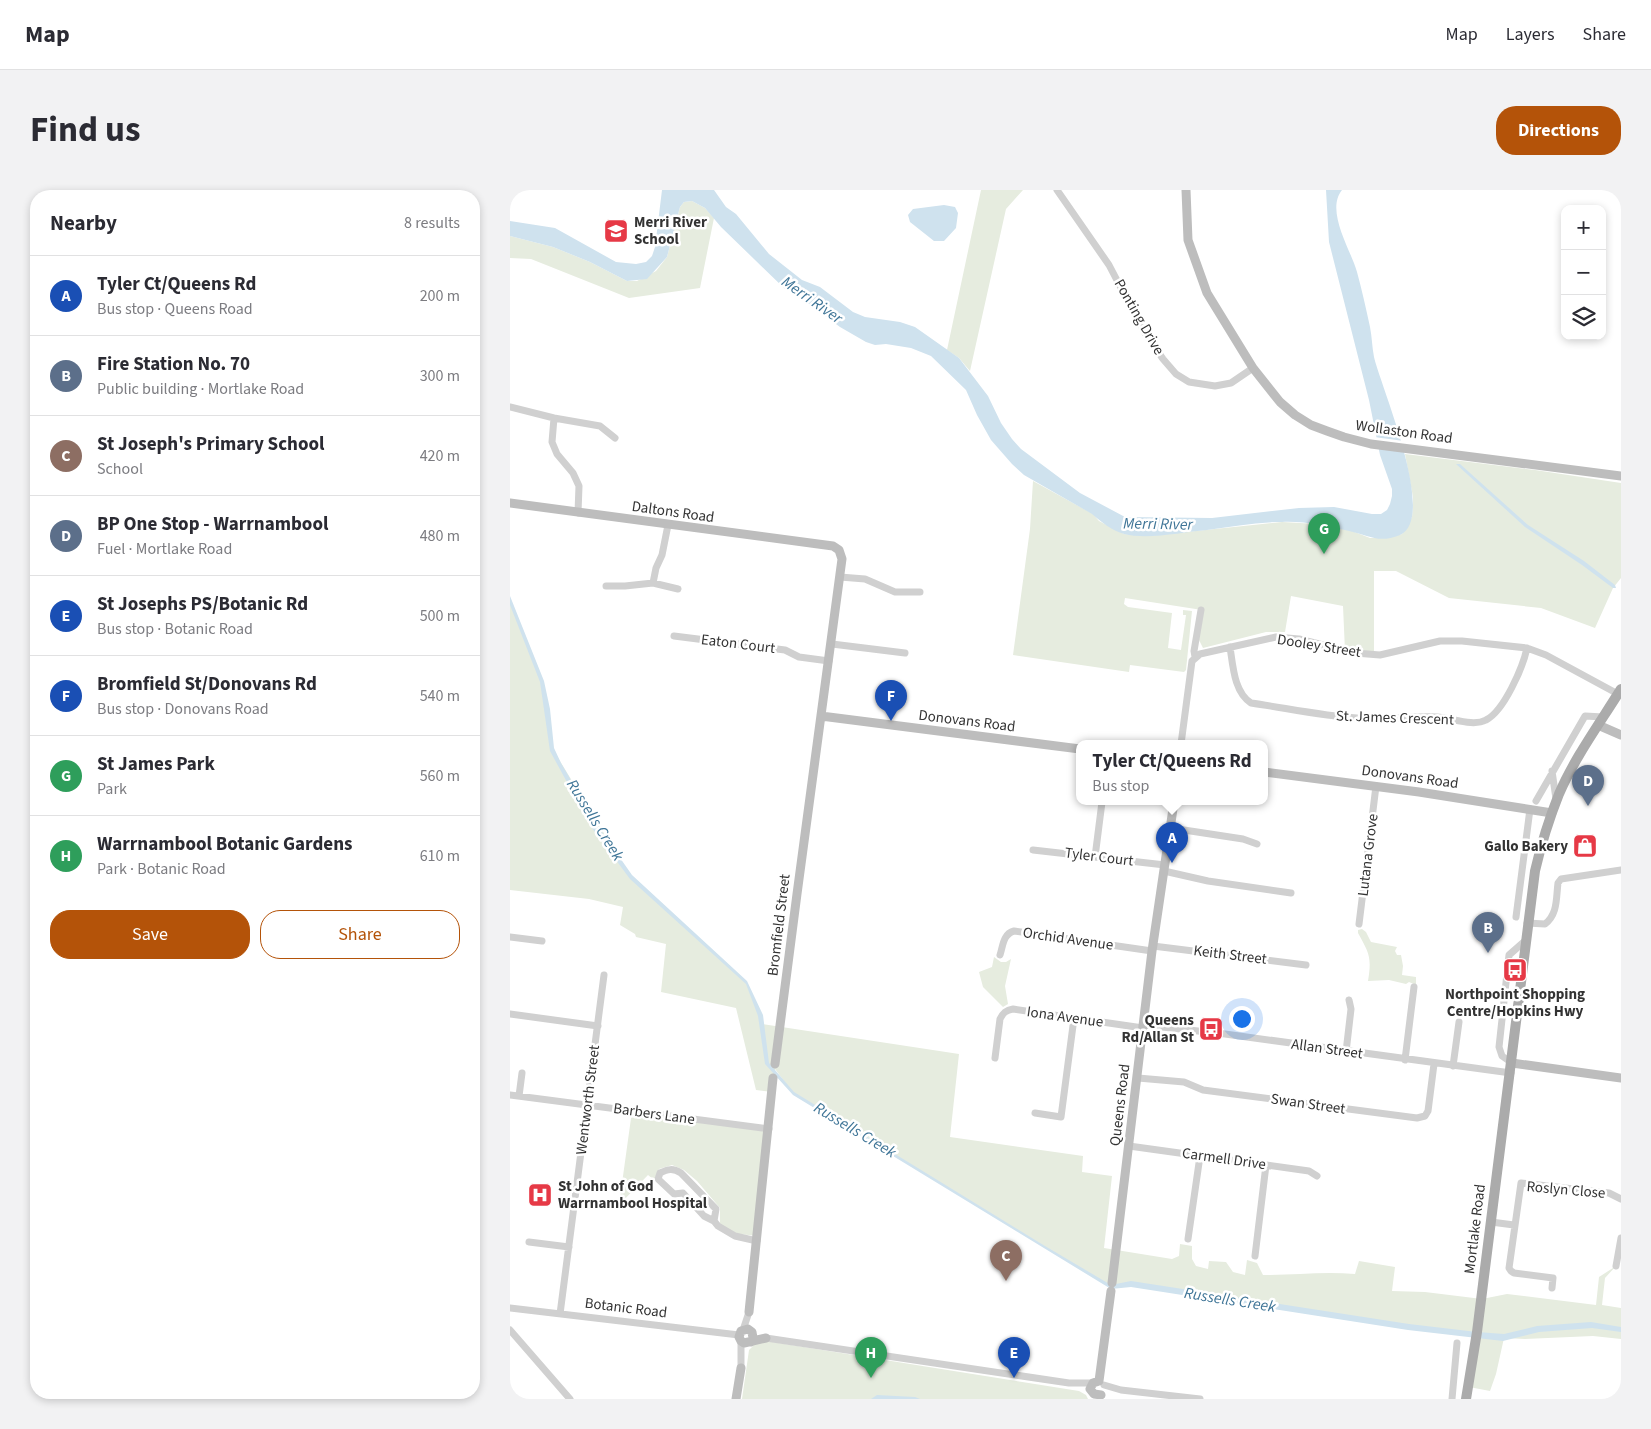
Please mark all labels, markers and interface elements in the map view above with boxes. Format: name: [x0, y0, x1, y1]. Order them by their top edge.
text: Map: [25, 17, 70, 52]
text: Map: [1446, 22, 1478, 47]
text: Layers: [1506, 22, 1555, 47]
text: Share: [1583, 22, 1626, 47]
text: Find us: [30, 105, 140, 155]
button: Directions: [1496, 106, 1621, 155]
map controls: [1561, 205, 1606, 340]
button: +: [1561, 205, 1606, 250]
text: Nearby: [50, 208, 117, 238]
text: 8 results: [404, 212, 460, 234]
place label: Merri River School: [634, 212, 707, 250]
school or university icon: Merri River School: [603, 218, 629, 244]
button: −: [1561, 250, 1606, 295]
text: Tyler Ct/Queens Rd: [97, 271, 256, 298]
water label: Merri River: [777, 271, 848, 330]
street label: Ponting Drive: [1109, 275, 1169, 359]
text: A: [61, 285, 71, 307]
text: 200 m: [420, 285, 460, 307]
button: layers: [1561, 295, 1606, 340]
text: Bus stop · Queens Road: [97, 298, 253, 320]
text: Fire Station No. 70: [97, 351, 250, 378]
text: B: [61, 365, 71, 387]
text: 300 m: [420, 365, 460, 387]
text: Public building · Mortlake Road: [97, 378, 304, 400]
street label: Wollaston Road: [1354, 415, 1454, 449]
text: St Joseph's Primary School: [97, 431, 324, 458]
text: C: [61, 445, 71, 467]
text: 420 m: [420, 445, 460, 467]
text: School: [97, 458, 143, 480]
street label: Daltons Road: [630, 496, 716, 528]
text: BP One Stop - Warrnambool: [97, 511, 328, 538]
water label: Merri River: [1123, 512, 1195, 536]
pin: G: [1308, 513, 1340, 554]
text: D: [61, 525, 71, 547]
text: 480 m: [420, 525, 460, 547]
text: Fuel · Mortlake Road: [97, 538, 232, 560]
text: St Josephs PS/Botanic Rd: [97, 591, 308, 618]
text: E: [62, 605, 70, 627]
text: 500 m: [420, 605, 460, 627]
text: Bus stop · Botanic Road: [97, 618, 253, 640]
street label: Eaton Court: [700, 629, 776, 659]
street label: Dooley Street: [1276, 629, 1362, 663]
text: Bromfield St/Donovans Rd: [97, 671, 317, 698]
pin: F: [875, 680, 907, 721]
text: F: [62, 685, 70, 707]
text: 540 m: [420, 685, 460, 707]
text: Bus stop · Donovans Road: [97, 698, 269, 720]
street label: Donovans Road: [917, 705, 1017, 737]
street label: St. James Crescent: [1336, 705, 1454, 731]
popup: [1076, 740, 1268, 805]
text: Tyler Ct/Queens Rd: [1092, 748, 1252, 775]
text: St James Park: [97, 751, 215, 778]
street label: Donovans Road: [1360, 760, 1460, 794]
text: G: [61, 765, 71, 787]
text: 560 m: [420, 765, 460, 787]
pin: D: [1572, 765, 1604, 806]
water label: Russells Creek: [561, 775, 629, 865]
text: Bus stop: [1092, 775, 1149, 797]
text: Park: [97, 778, 127, 800]
street label: Lutana Grove: [1353, 812, 1383, 898]
pin: A: [1156, 822, 1188, 863]
text: Warrnambool Botanic Gardens: [97, 831, 353, 858]
shop icon: Gallo Bakery: [1572, 833, 1598, 859]
place label: Gallo Bakery: [1484, 836, 1568, 857]
street label: Tyler Court: [1063, 842, 1135, 872]
text: H: [61, 845, 71, 867]
text: 610 m: [420, 845, 460, 867]
text: Park · Botanic Road: [97, 858, 226, 880]
street label: Bromfield Street: [762, 873, 796, 977]
button: Save: [50, 910, 250, 959]
button: Share: [260, 910, 460, 959]
pin: B: [1472, 912, 1504, 953]
street label: Orchid Avenue: [1021, 922, 1115, 956]
street label: Keith Street: [1192, 940, 1268, 970]
bus stop icon: Northpoint Shopping Centre/Hopkins Hwy: [1502, 957, 1528, 983]
place label: Northpoint Shopping Centre/Hopkins Hwy: [1445, 984, 1585, 1022]
street label: Iona Avenue: [1025, 1001, 1105, 1033]
your location: [1229, 1006, 1255, 1032]
place label: Queens Rd/Allan St: [1122, 1010, 1194, 1048]
bus stop icon: Queens Rd/Allan St: [1198, 1016, 1224, 1042]
street label: Allan Street: [1290, 1034, 1364, 1064]
street label: Wentworth Street: [571, 1044, 605, 1156]
street label: Queens Road: [1105, 1063, 1135, 1147]
street label: Swan Street: [1269, 1088, 1347, 1120]
water label: Russells Creek: [810, 1097, 901, 1163]
street label: Barbers Lane: [612, 1098, 696, 1130]
street label: Carmell Drive: [1181, 1143, 1267, 1175]
place label: St John of God Warrnambool Hospital: [558, 1176, 708, 1214]
street label: Roslyn Close: [1526, 1176, 1606, 1204]
hospital icon: St John of God Warrnambool Hospital: [527, 1182, 553, 1208]
street label: Mortlake Road: [1459, 1183, 1491, 1275]
pin: C: [990, 1240, 1022, 1281]
water label: Russells Creek: [1183, 1282, 1278, 1318]
street label: Botanic Road: [584, 1293, 668, 1323]
pin: H: [855, 1337, 887, 1378]
pin: E: [998, 1337, 1030, 1378]

